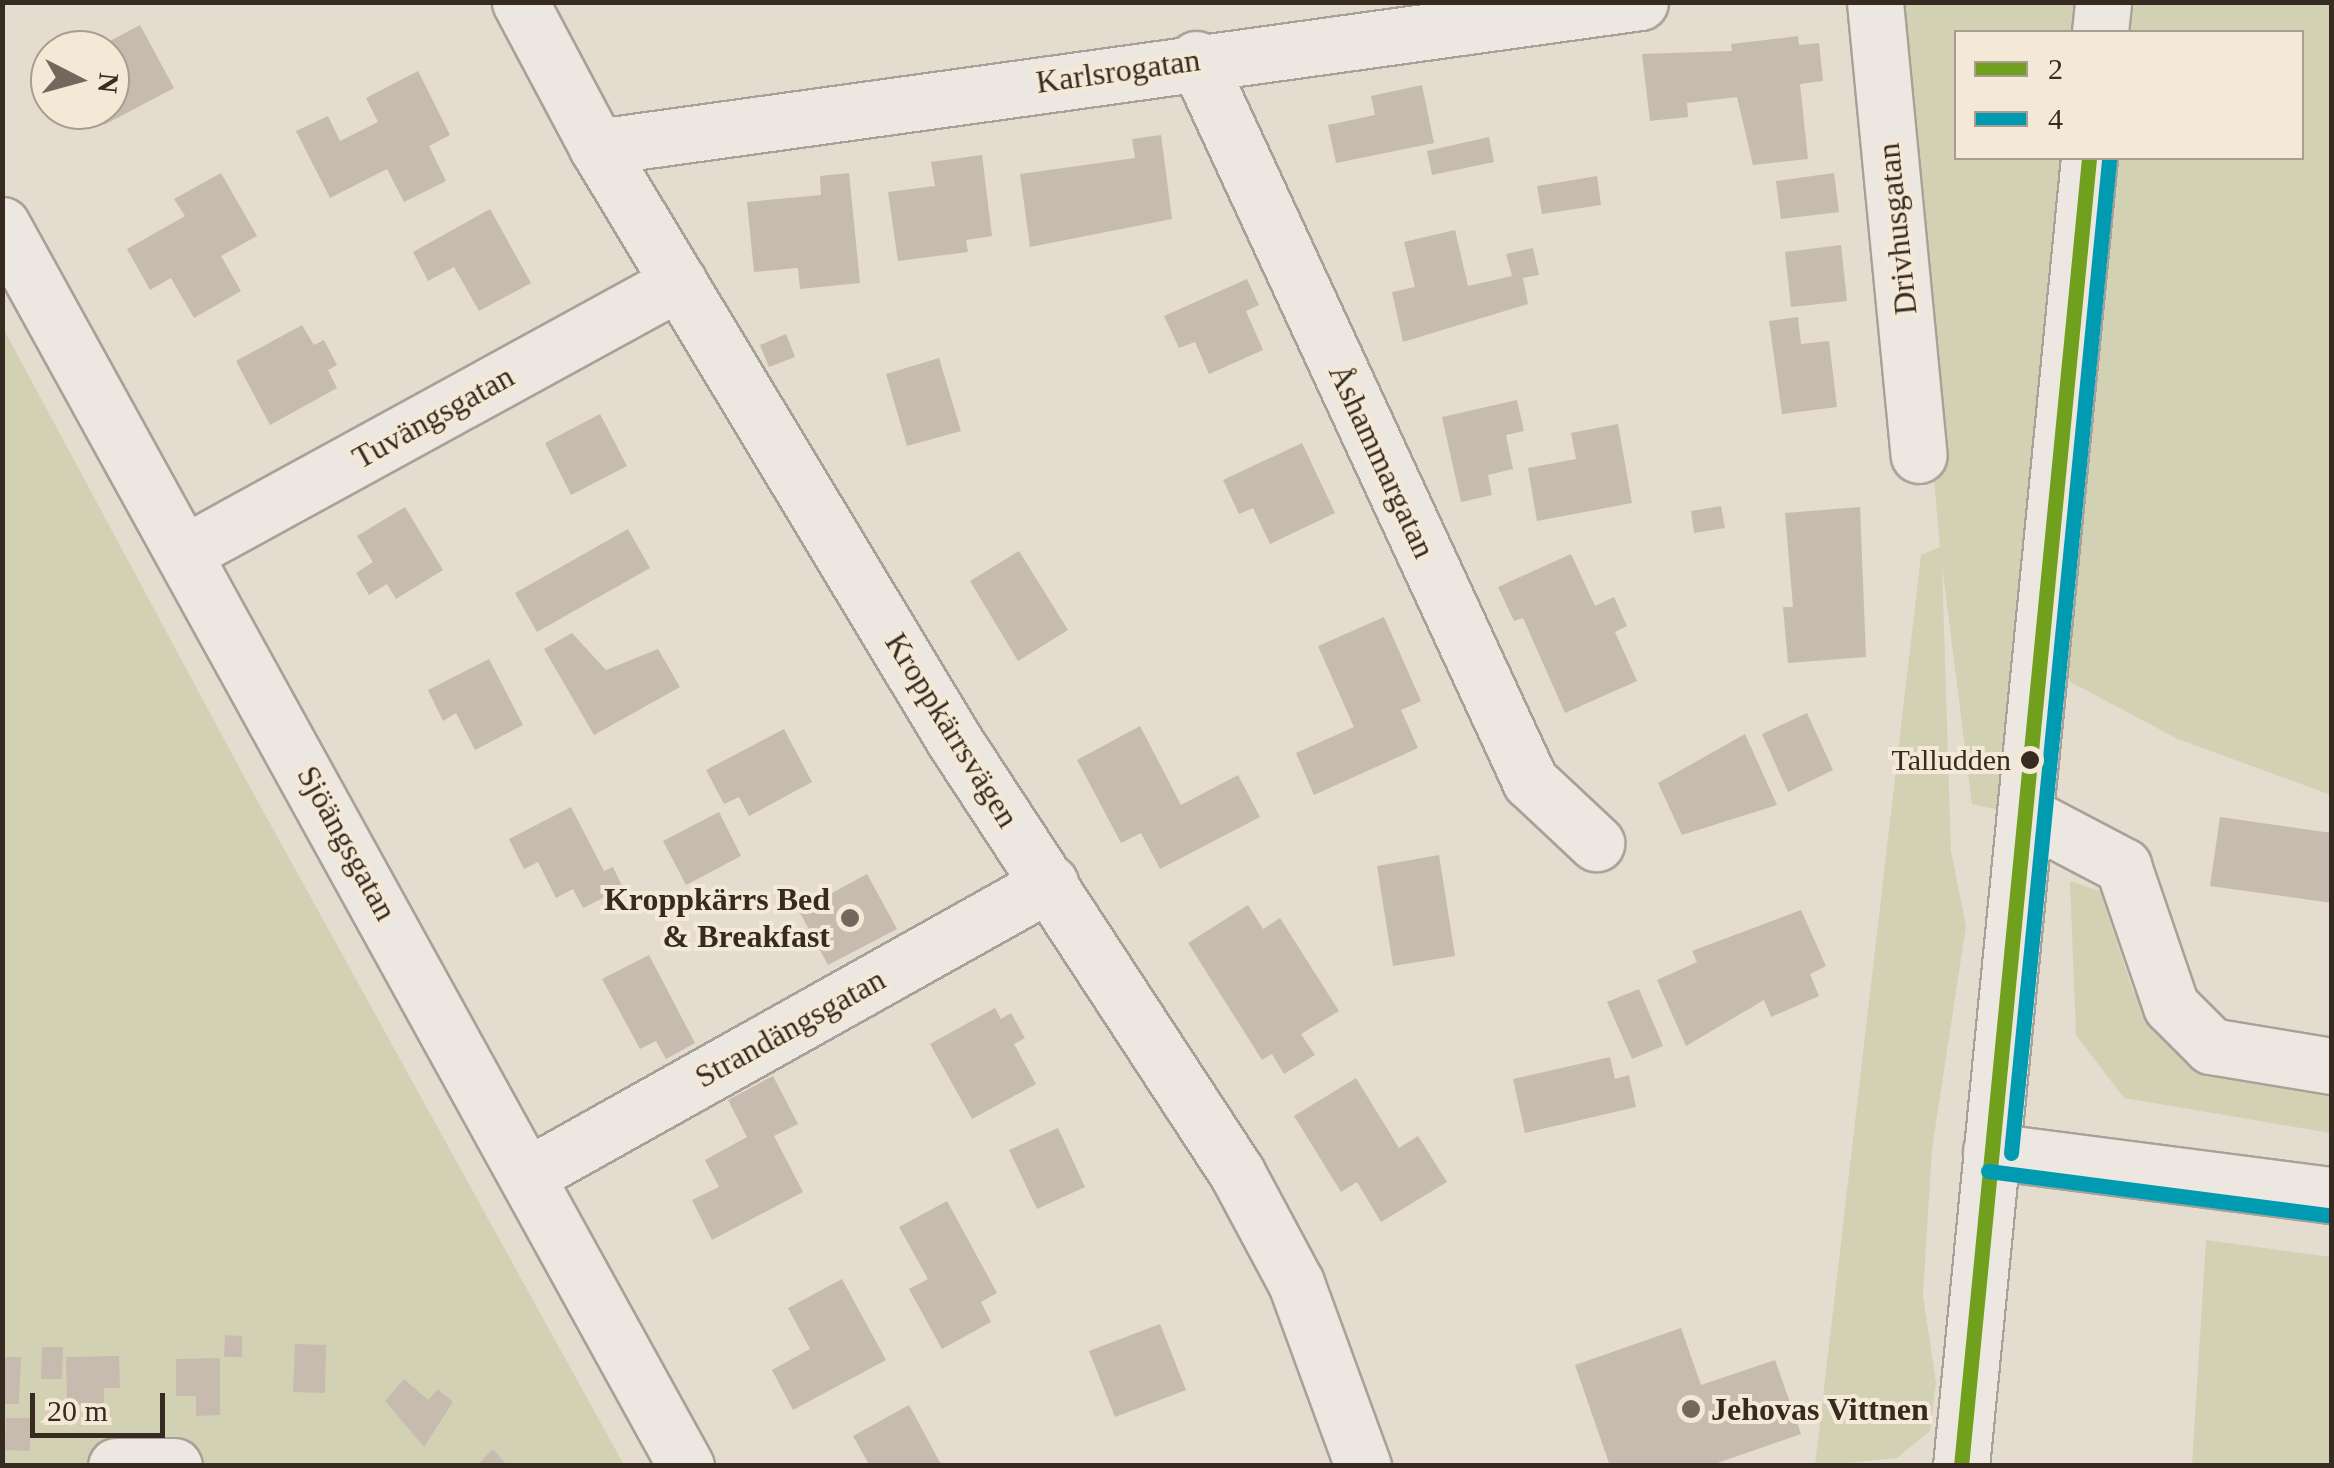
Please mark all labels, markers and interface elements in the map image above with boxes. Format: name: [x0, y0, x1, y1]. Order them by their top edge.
north arrow: [30, 30, 130, 130]
legend: [1954, 30, 2304, 160]
street label: Karlsrogatan: [1033, 40, 1203, 102]
text: 2: [2048, 52, 2063, 85]
text: N: [92, 71, 125, 95]
text: 4: [2048, 102, 2063, 135]
street label: Drivhusgatan: [1869, 141, 1925, 317]
street label: Tuvängsgatan: [346, 357, 520, 477]
street label: Åshammargatan: [1320, 358, 1444, 564]
street label: Kroppkärrsvägen: [877, 626, 1027, 834]
place label: Talludden: [1891, 742, 2011, 778]
marker: Talludden: [2020, 750, 2040, 770]
street label: Sjöängsgatan: [289, 759, 405, 927]
place label: Kroppkärrs Bed & Breakfast: [604, 881, 830, 956]
marker: Kroppkärrs Bed & Breakfast: [839, 907, 861, 929]
street label: Strandängsgatan: [688, 960, 892, 1096]
scale bar: [35, 1373, 170, 1435]
place label: Jehovas Vittnen: [1711, 1390, 1929, 1428]
text: 20 m: [47, 1394, 108, 1427]
marker: Jehovas Vittnen: [1680, 1398, 1702, 1420]

